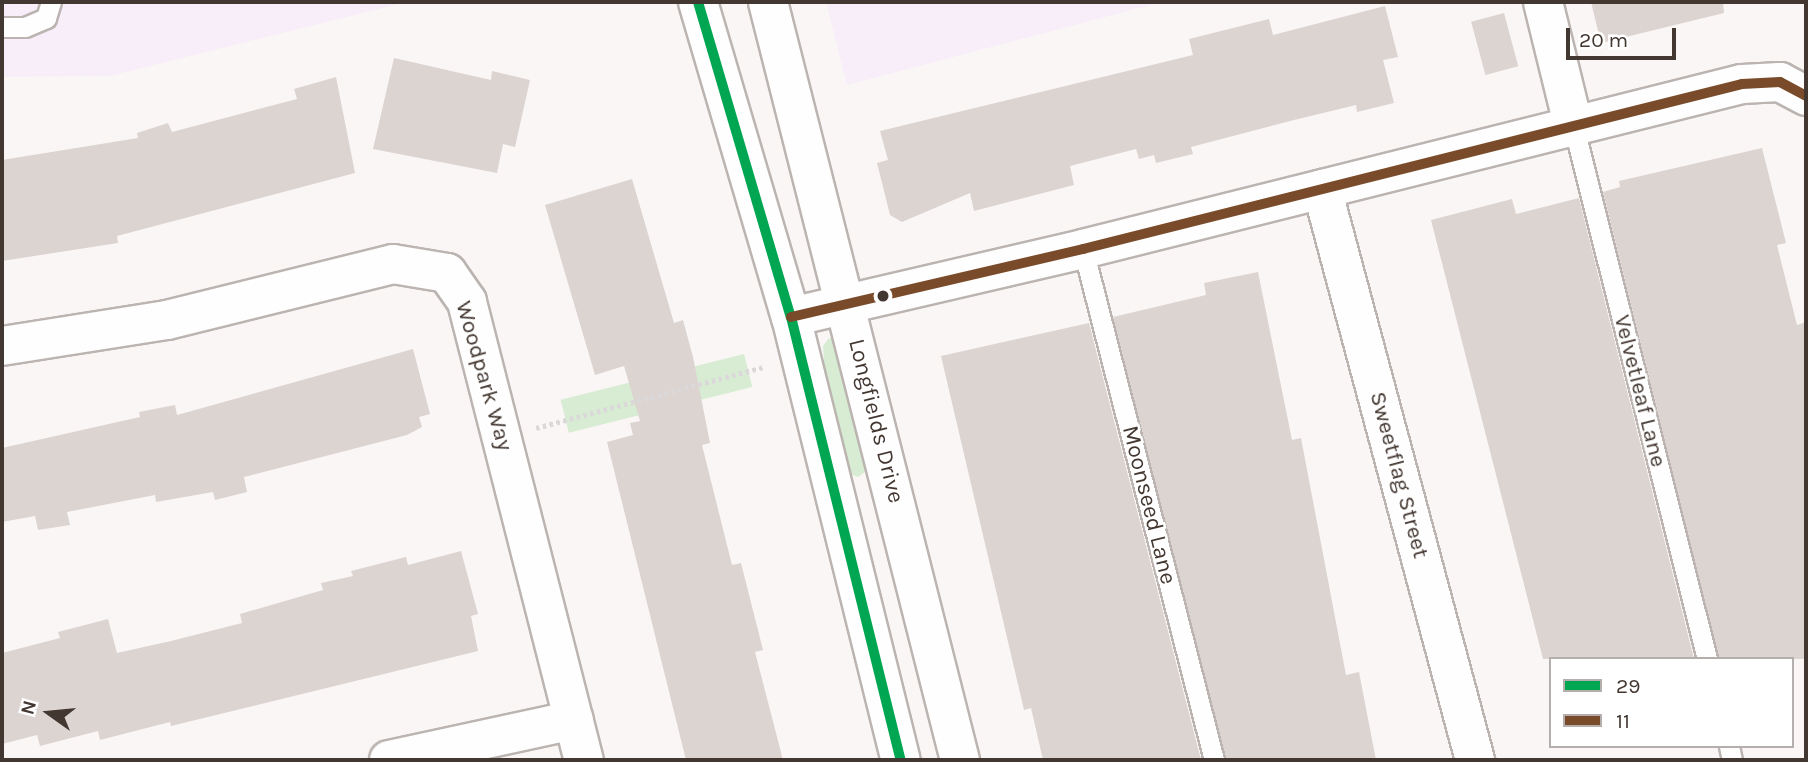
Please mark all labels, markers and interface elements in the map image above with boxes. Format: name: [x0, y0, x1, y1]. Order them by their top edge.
scale bar: [1570, 14, 1680, 58]
text: 20 m: [1579, 28, 1628, 52]
unlabelled marker: [876, 289, 890, 303]
street label: Woodpark Way: [449, 298, 519, 454]
street label: Velvetleaf Lane: [1608, 312, 1672, 470]
street label: Longfields Drive: [842, 336, 910, 506]
street label: Sweetflag Street: [1363, 389, 1435, 561]
street label: Moonseed Lane: [1116, 423, 1182, 587]
legend: [1549, 657, 1794, 748]
text: 29: [1616, 674, 1640, 698]
north arrow: [14, 678, 84, 748]
text: N: [16, 698, 41, 717]
text: 11: [1616, 709, 1630, 733]

